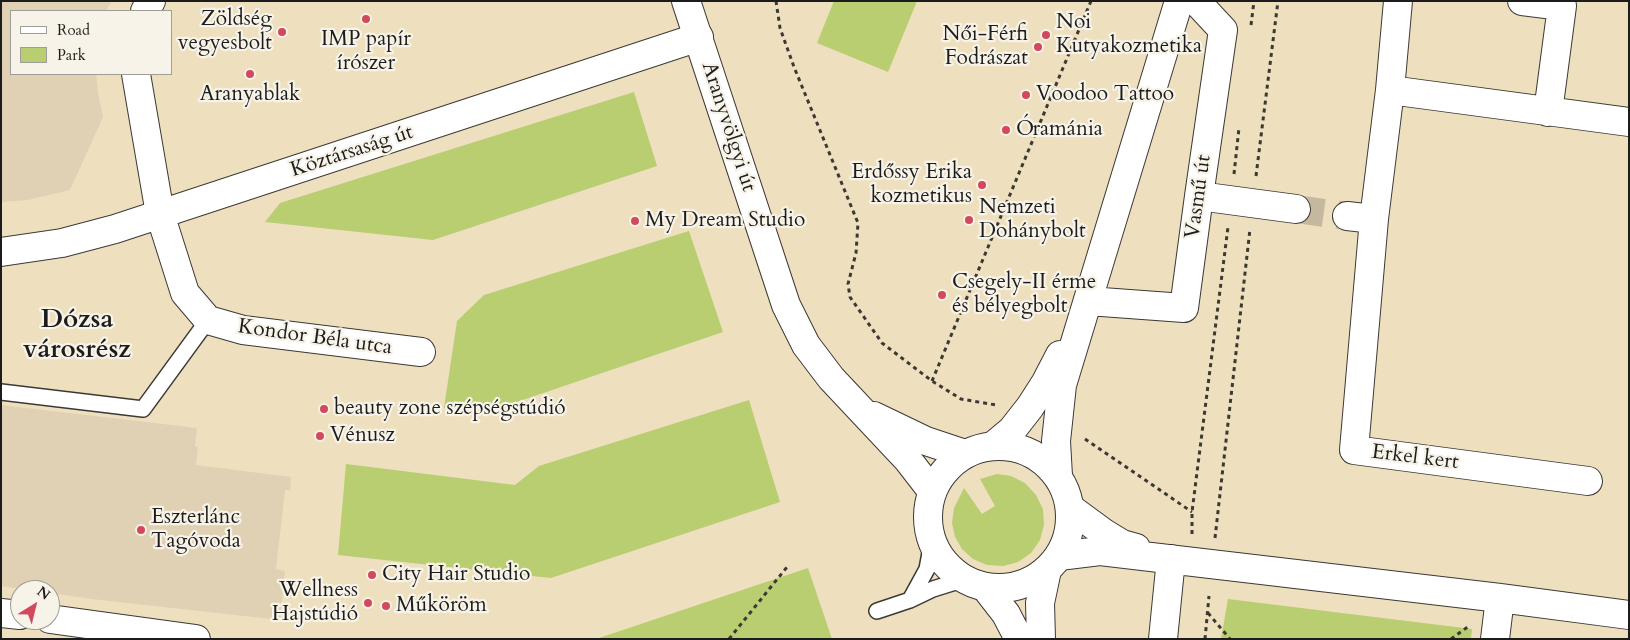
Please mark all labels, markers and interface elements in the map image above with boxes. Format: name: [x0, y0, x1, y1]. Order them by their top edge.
place label: Zöldség vegyesbolt: [178, 7, 272, 57]
legend: [10, 10, 172, 75]
place label: Noi Kutyakozmetika: [1056, 10, 1202, 60]
marker: IMP papír írószer: [360, 13, 372, 25]
text: Road: [57, 20, 90, 40]
place label: Női-Férfi Fodrászat: [942, 22, 1028, 72]
marker: Zöldség vegyesbolt: [276, 26, 288, 38]
place label: IMP papír írószer: [321, 27, 411, 77]
marker: Noi Kutyakozmetika: [1040, 29, 1052, 41]
marker: Női-Férfi Fodrászat: [1032, 41, 1044, 53]
text: Park: [57, 45, 86, 65]
street label: Aranyvölgyi út: [695, 59, 761, 195]
marker: Aranyablak: [244, 68, 256, 80]
place label: Aranyablak: [200, 82, 300, 108]
place label: Voodoo Tattoo: [1036, 82, 1174, 108]
marker: Voodoo Tattoo: [1020, 89, 1032, 101]
place label: Óramánia: [1016, 117, 1103, 143]
street label: Köztársaság út: [287, 120, 417, 184]
marker: Óramánia: [1000, 124, 1012, 136]
street label: Vasmű út: [1181, 153, 1217, 241]
place label: Erdőssy Erika kozmetikus: [851, 160, 972, 210]
marker: Erdőssy Erika kozmetikus: [976, 179, 988, 191]
place label: Nemzeti Dohánybolt: [979, 195, 1086, 245]
place label: My Dream Studio: [645, 208, 805, 234]
marker: Nemzeti Dohánybolt: [963, 214, 975, 226]
marker: My Dream Studio: [629, 215, 641, 227]
place label: Csegely-II érme és bélyegbolt: [952, 270, 1096, 320]
marker: Csegely-II érme és bélyegbolt: [936, 289, 948, 301]
district label: Dózsa városrész: [23, 305, 131, 366]
street label: Kondor Béla utca: [236, 315, 394, 361]
place label: beauty zone szépségstúdió: [334, 396, 566, 422]
marker: beauty zone szépségstúdió: [318, 403, 330, 415]
place label: Vénusz: [330, 423, 395, 449]
marker: Vénusz: [314, 430, 326, 442]
street label: Erkel kert: [1370, 440, 1460, 476]
place label: Eszterlánc Tagóvoda: [151, 505, 241, 555]
marker: Eszterlánc Tagóvoda: [135, 524, 147, 536]
place label: City Hair Studio: [382, 562, 530, 588]
marker: City Hair Studio: [366, 569, 378, 581]
place label: Wellness Hajstúdió: [272, 578, 358, 628]
north arrow: [10, 580, 60, 630]
text: N: [33, 582, 54, 605]
place label: Műköröm: [396, 593, 487, 619]
marker: Wellness Hajstúdió: [362, 597, 374, 609]
marker: Műköröm: [380, 600, 392, 612]

